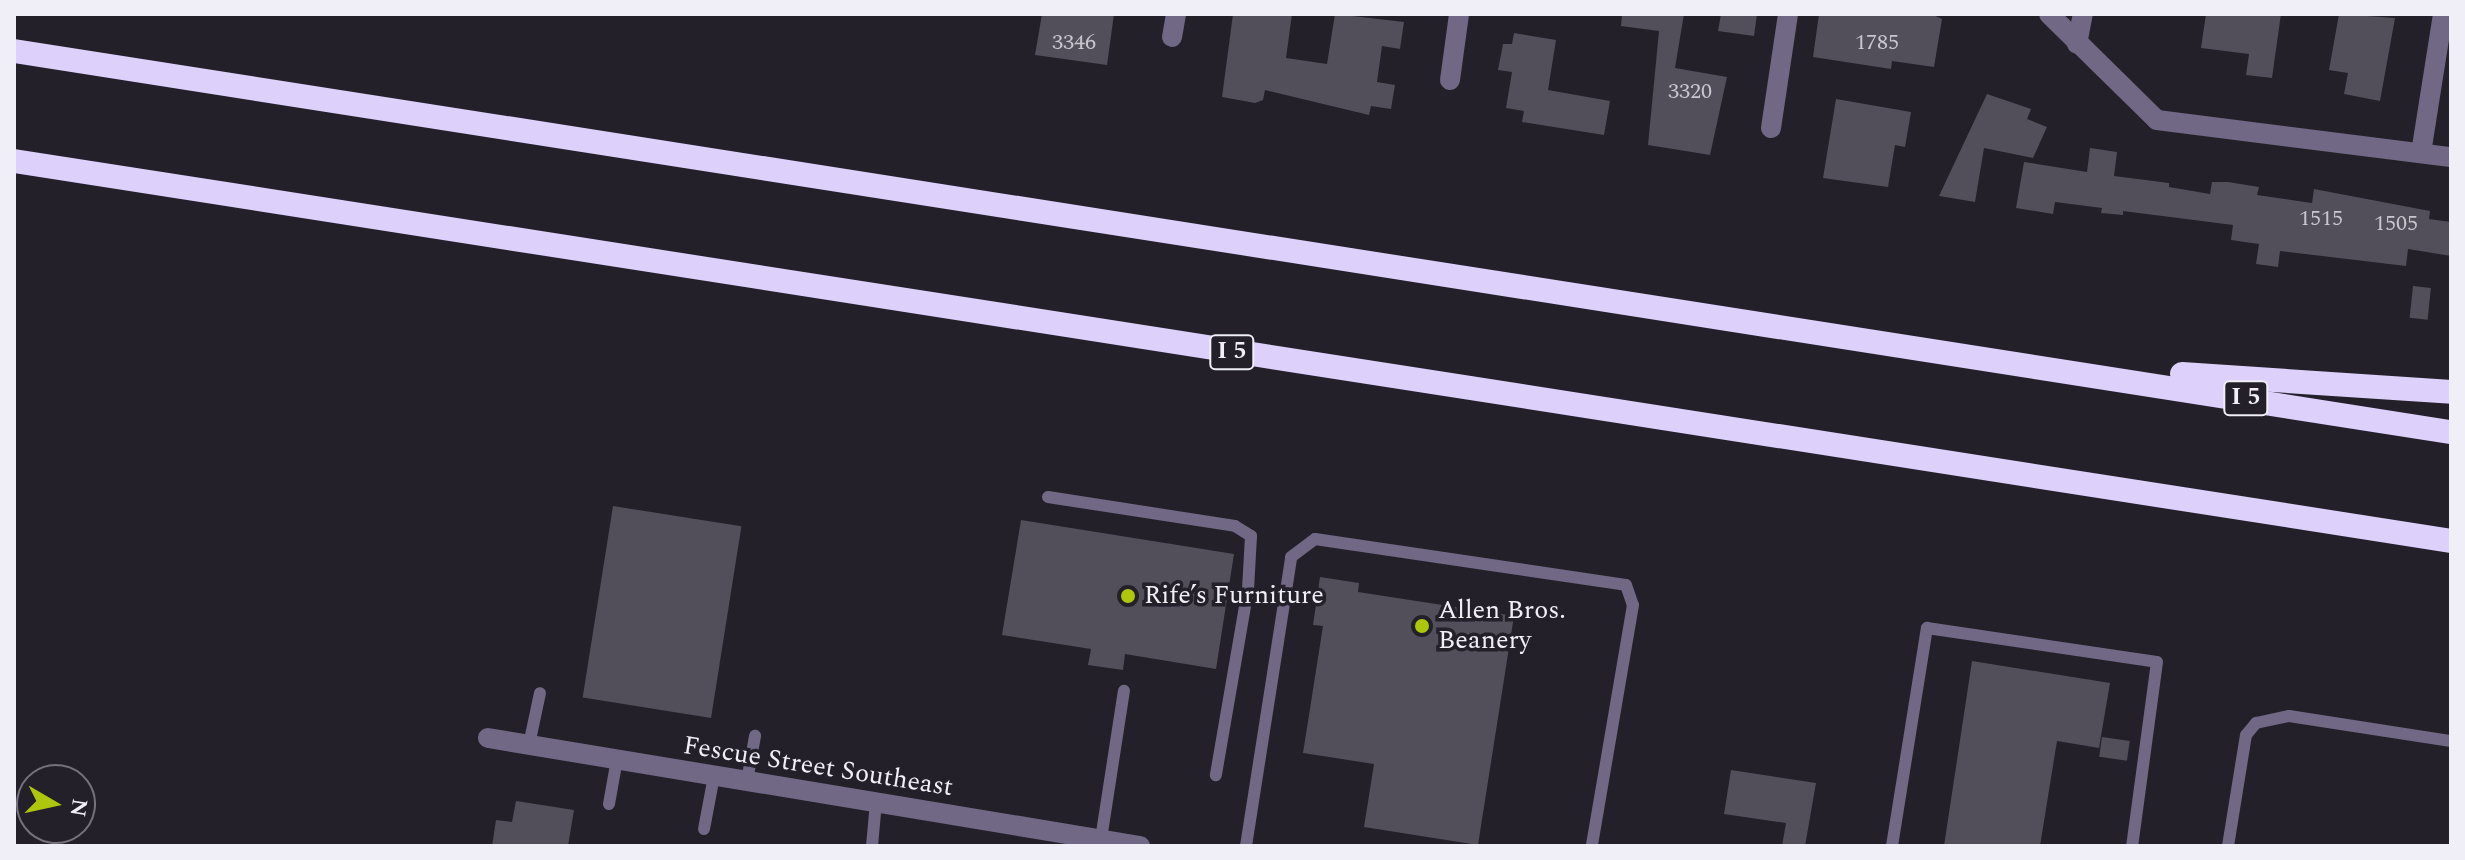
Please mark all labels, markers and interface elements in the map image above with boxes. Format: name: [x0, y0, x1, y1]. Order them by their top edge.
house number: 3346: [1052, 30, 1096, 56]
house number: 1785: [1855, 30, 1899, 56]
house number: 3320: [1668, 79, 1712, 105]
house number: 1515: [2299, 206, 2343, 232]
house number: 1505: [2374, 211, 2418, 237]
road number: I 5: [1208, 332, 1256, 372]
road number: I 5: [2222, 378, 2270, 418]
place label: Rife’s Furniture: [1144, 580, 1324, 612]
marker: Rife’s Furniture: [1119, 587, 1137, 605]
place label: Allen Bros. Beanery: [1438, 595, 1566, 656]
marker: Allen Bros. Beanery: [1413, 617, 1431, 635]
street label: Fescue Street Southeast: [681, 730, 955, 804]
north arrow: [16, 764, 96, 844]
text: N: [61, 796, 96, 819]

